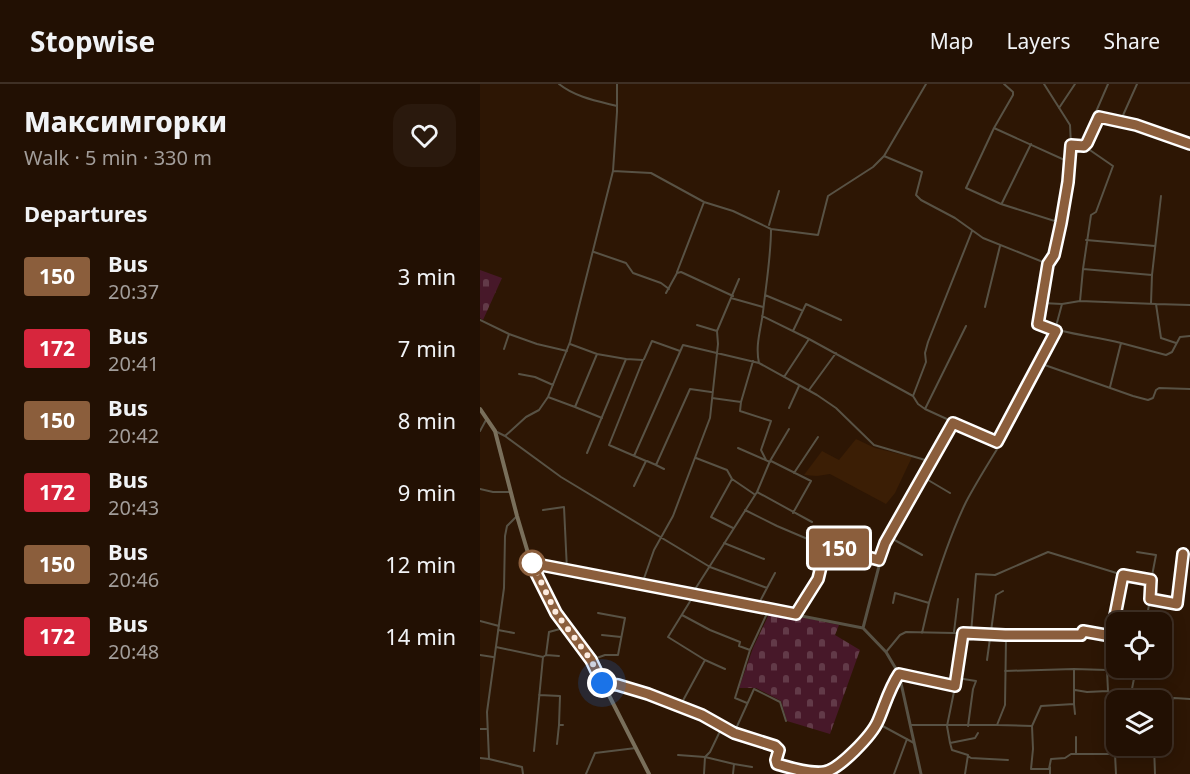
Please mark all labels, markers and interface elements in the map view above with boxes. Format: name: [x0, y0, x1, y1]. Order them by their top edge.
text: Stopwise: [30, 22, 155, 60]
text: Map: [930, 27, 974, 55]
text: Layers: [1007, 27, 1071, 55]
text: Share: [1104, 27, 1160, 55]
text: Максимгорки: [24, 102, 227, 140]
button: heart: [393, 104, 456, 167]
text: Walk · 5 min · 330 m: [24, 144, 212, 171]
text: Departures: [24, 198, 148, 228]
text: Bus: [108, 248, 148, 278]
text: 3 min: [398, 261, 456, 291]
text: 150: [39, 262, 75, 290]
text: 20:37: [108, 278, 159, 305]
text: Bus: [108, 320, 148, 350]
text: 7 min: [398, 333, 456, 363]
text: 172: [39, 334, 75, 362]
text: 20:41: [108, 350, 159, 377]
text: Bus: [108, 392, 148, 422]
text: 8 min: [398, 405, 456, 435]
text: 150: [39, 406, 75, 434]
text: 20:42: [108, 422, 159, 449]
text: Bus: [108, 464, 148, 494]
text: 9 min: [398, 477, 456, 507]
text: 172: [39, 478, 75, 506]
text: 20:43: [108, 494, 159, 521]
line badge: 150: [804, 528, 874, 568]
text: 150: [821, 534, 857, 562]
text: Bus: [108, 536, 148, 566]
text: 12 min: [385, 549, 456, 579]
text: 150: [39, 550, 75, 578]
unlabelled marker: [519, 550, 545, 576]
text: 20:46: [108, 566, 159, 593]
text: Bus: [108, 608, 148, 638]
map controls: [1106, 612, 1172, 756]
button: locate: [1106, 612, 1172, 678]
text: 14 min: [385, 621, 456, 651]
text: 172: [39, 622, 75, 650]
text: 20:48: [108, 638, 159, 665]
your location: [587, 668, 617, 698]
button: layers: [1106, 690, 1172, 756]

